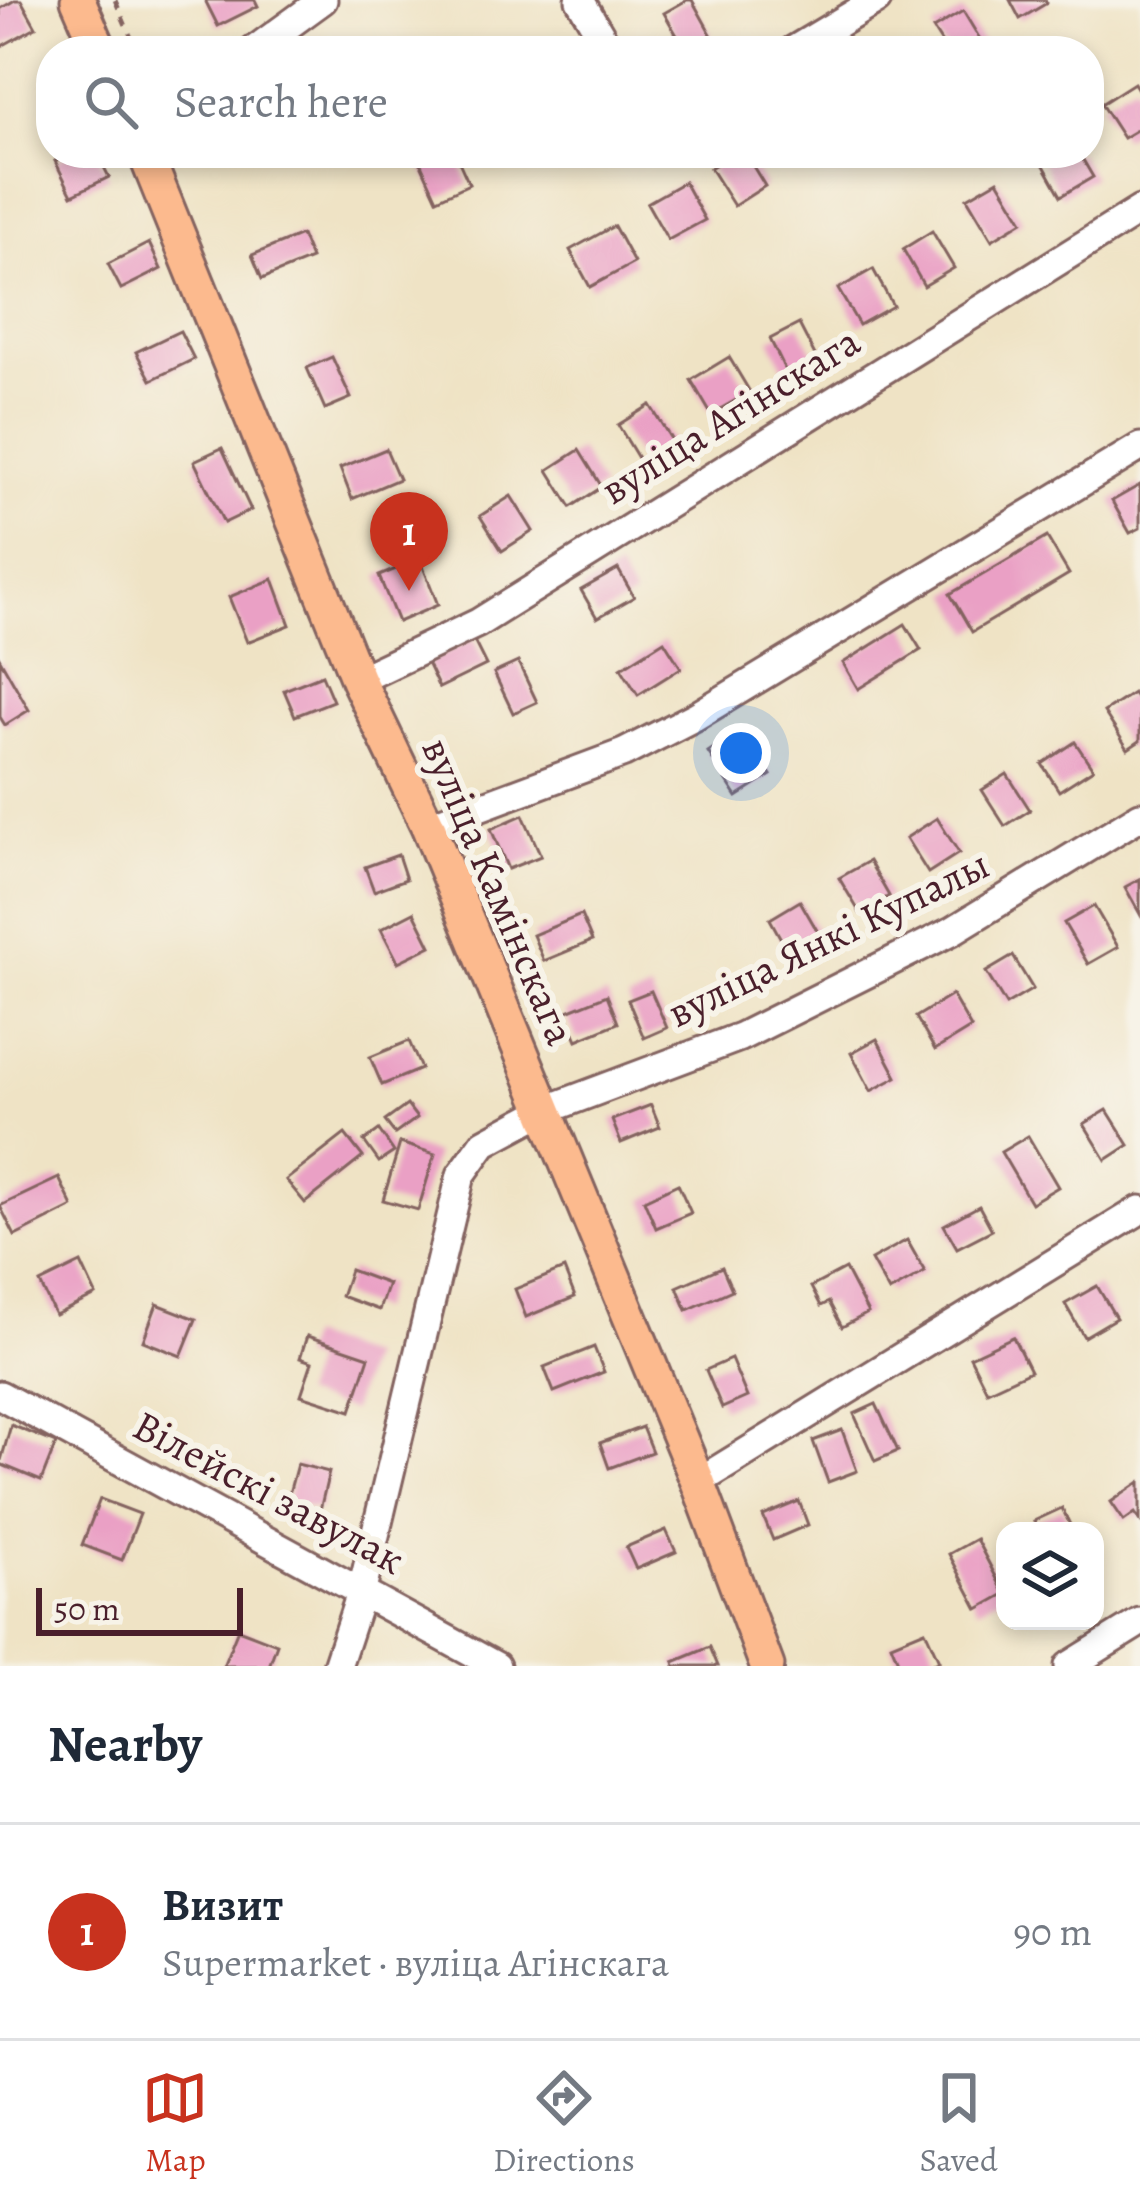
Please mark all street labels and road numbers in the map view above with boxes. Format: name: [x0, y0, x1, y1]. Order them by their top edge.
street label: вуліца Агінскага: [590, 312, 871, 517]
street label: вуліца Камінскага: [409, 729, 590, 1054]
street label: вуліца Янкі Купалы: [658, 835, 998, 1041]
street label: Вілейскі завулак: [123, 1396, 415, 1588]

